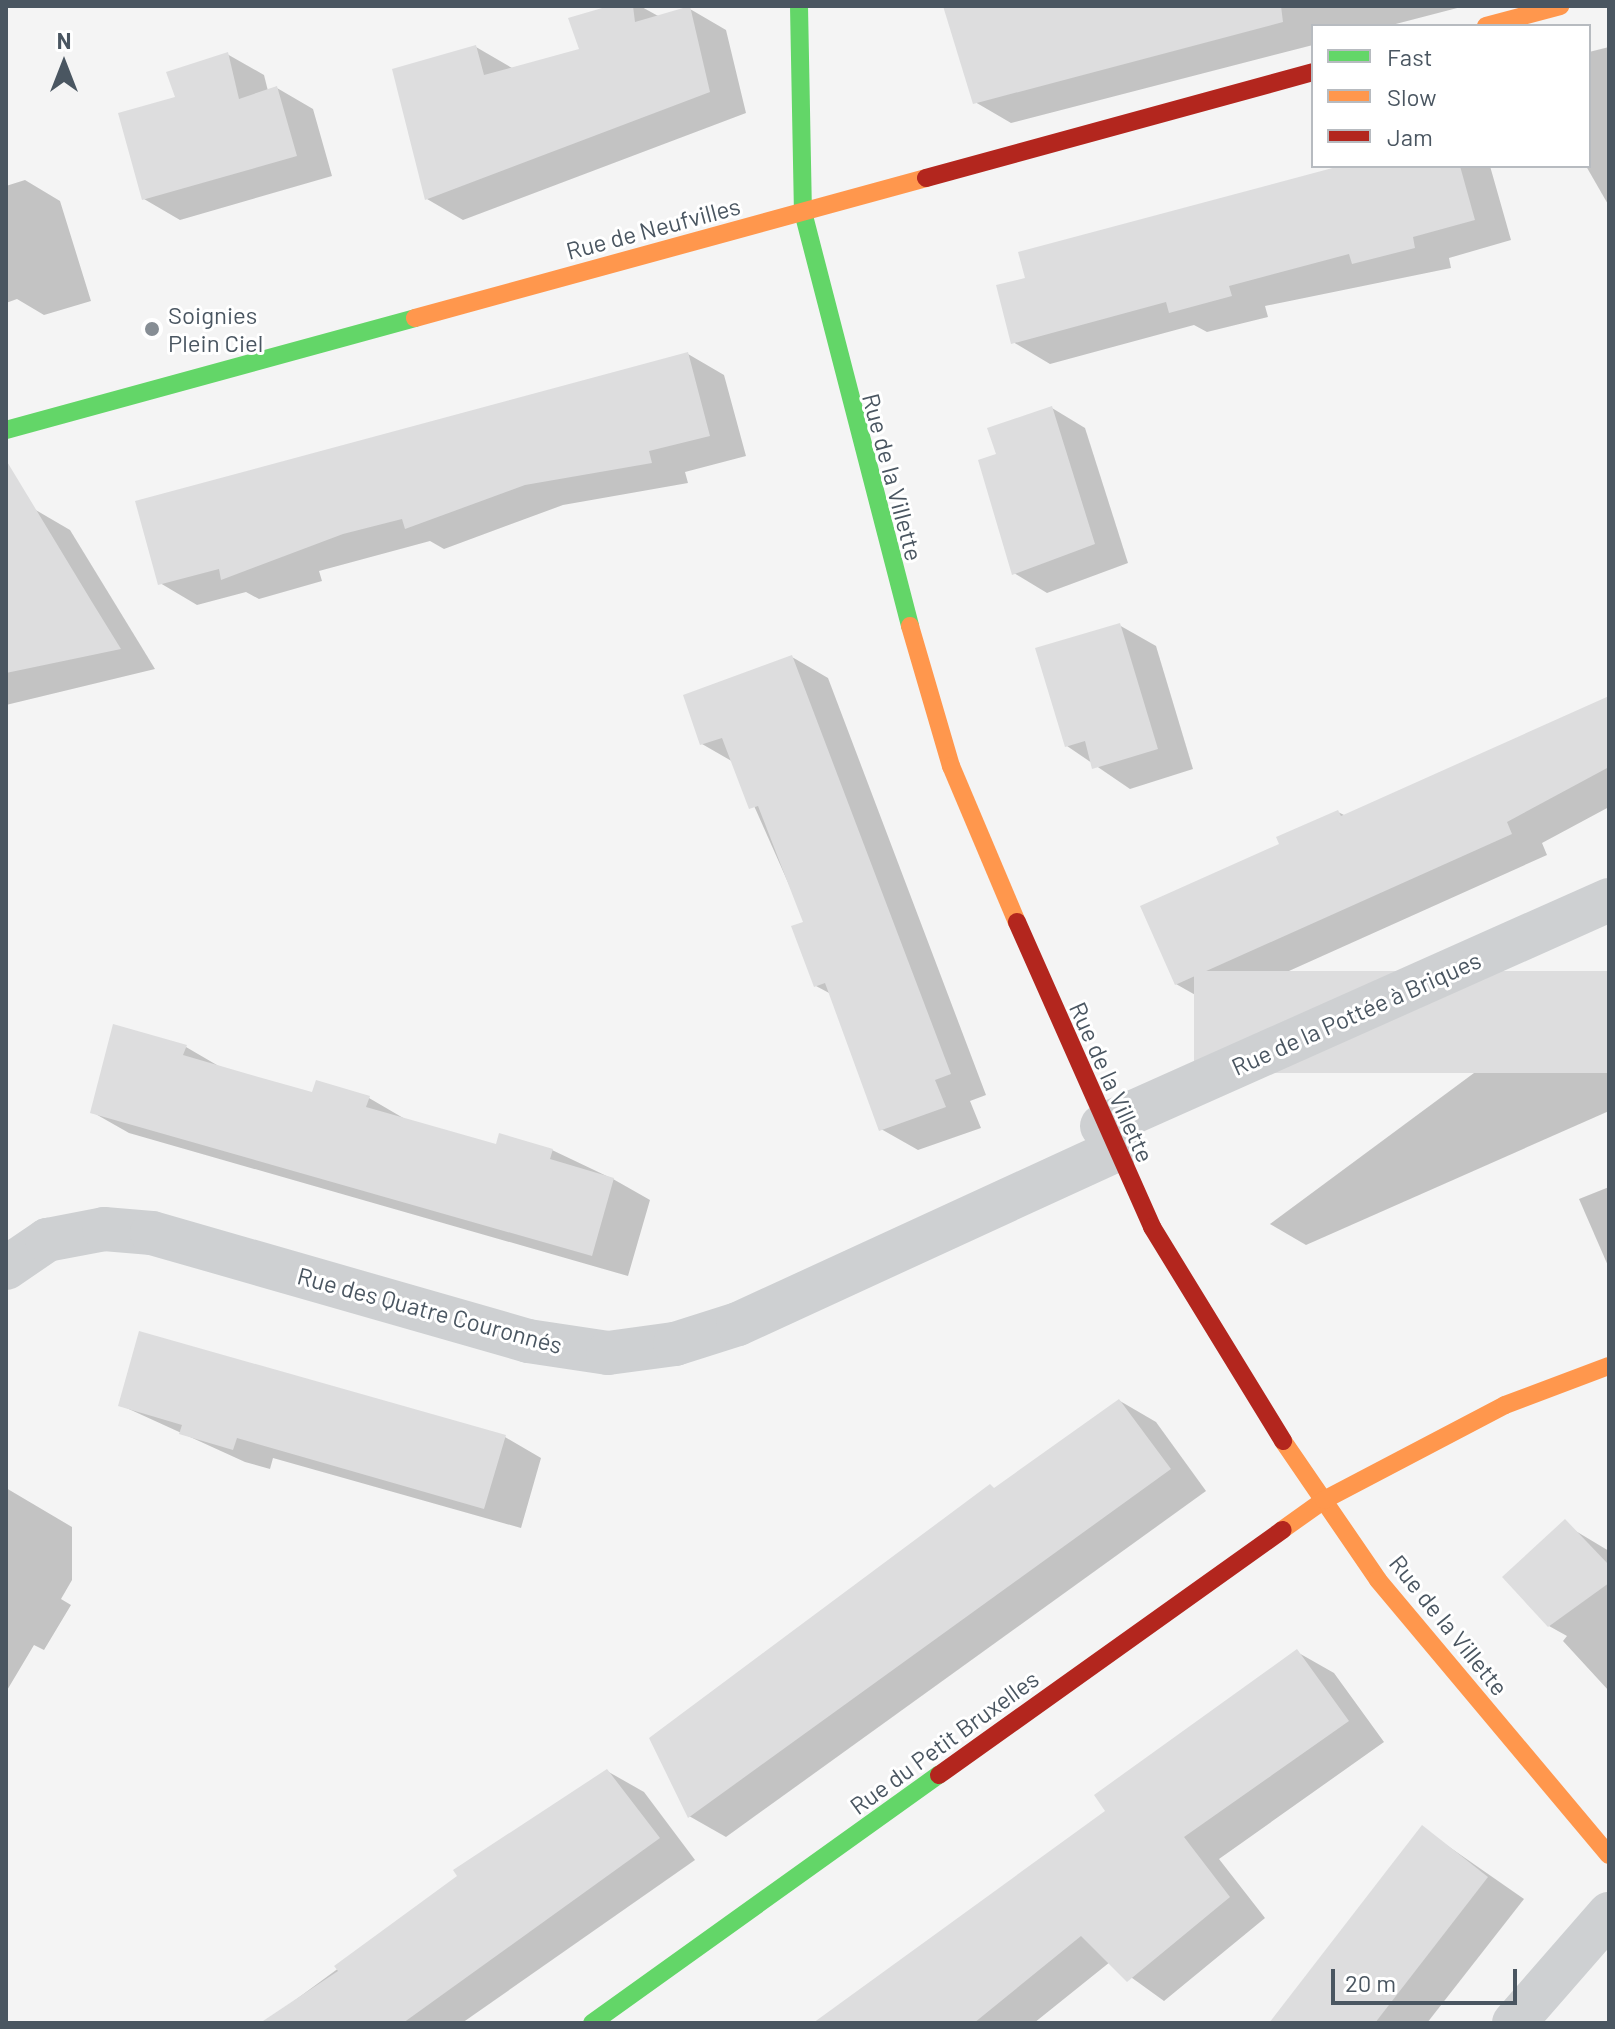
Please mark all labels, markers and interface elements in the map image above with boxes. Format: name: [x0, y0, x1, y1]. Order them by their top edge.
north arrow: [24, 24, 104, 104]
legend: [1311, 24, 1591, 168]
text: N: [57, 27, 71, 53]
text: Fast: [1387, 42, 1432, 71]
text: Slow: [1387, 82, 1436, 111]
text: Jam: [1387, 122, 1433, 151]
street label: Rue de Neufvilles: [563, 191, 743, 265]
place label: Soignies Plein Ciel: [168, 301, 263, 357]
marker: Soignies Plein Ciel: [143, 320, 161, 338]
street label: Rue de la Villette: [857, 390, 929, 564]
street label: Rue de la Pottée à Briques: [1227, 945, 1485, 1081]
street label: Rue de la Villette: [1064, 997, 1160, 1167]
street label: Rue des Quatre Couronnés: [294, 1261, 566, 1359]
street label: Rue de la Villette: [1384, 1549, 1514, 1701]
street label: Rue du Petit Bruxelles: [844, 1664, 1044, 1820]
scale bar: [1335, 1953, 1521, 2003]
text: 20 m: [1345, 1968, 1396, 1997]

